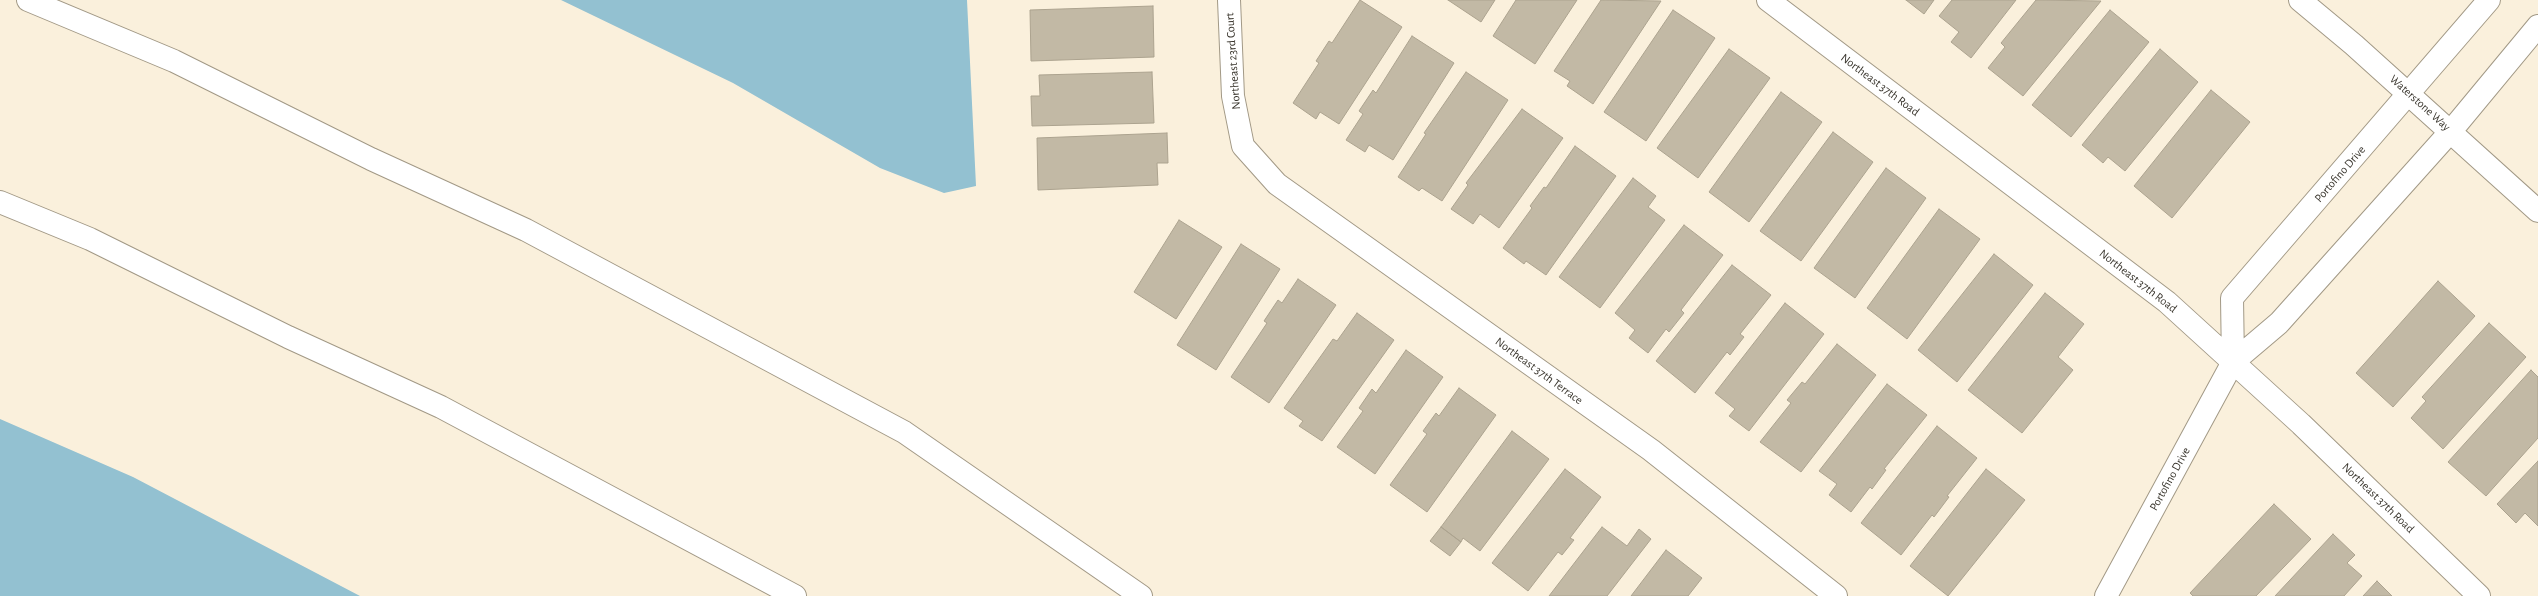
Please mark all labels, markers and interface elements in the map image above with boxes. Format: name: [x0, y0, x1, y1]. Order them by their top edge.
street label: Northeast 23rd Court: [1222, 12, 1244, 110]
street label: Northeast 37th Road: [1838, 51, 1922, 119]
street label: Waterstone Way: [2387, 72, 2453, 134]
street label: Portofino Drive: [2311, 143, 2369, 205]
street label: Northeast 37th Road: [2096, 246, 2180, 316]
street label: Northeast 37th Terrace: [1492, 334, 1586, 408]
street label: Portofino Drive: [2147, 445, 2193, 513]
street label: Northeast 37th Road: [2339, 460, 2417, 536]

